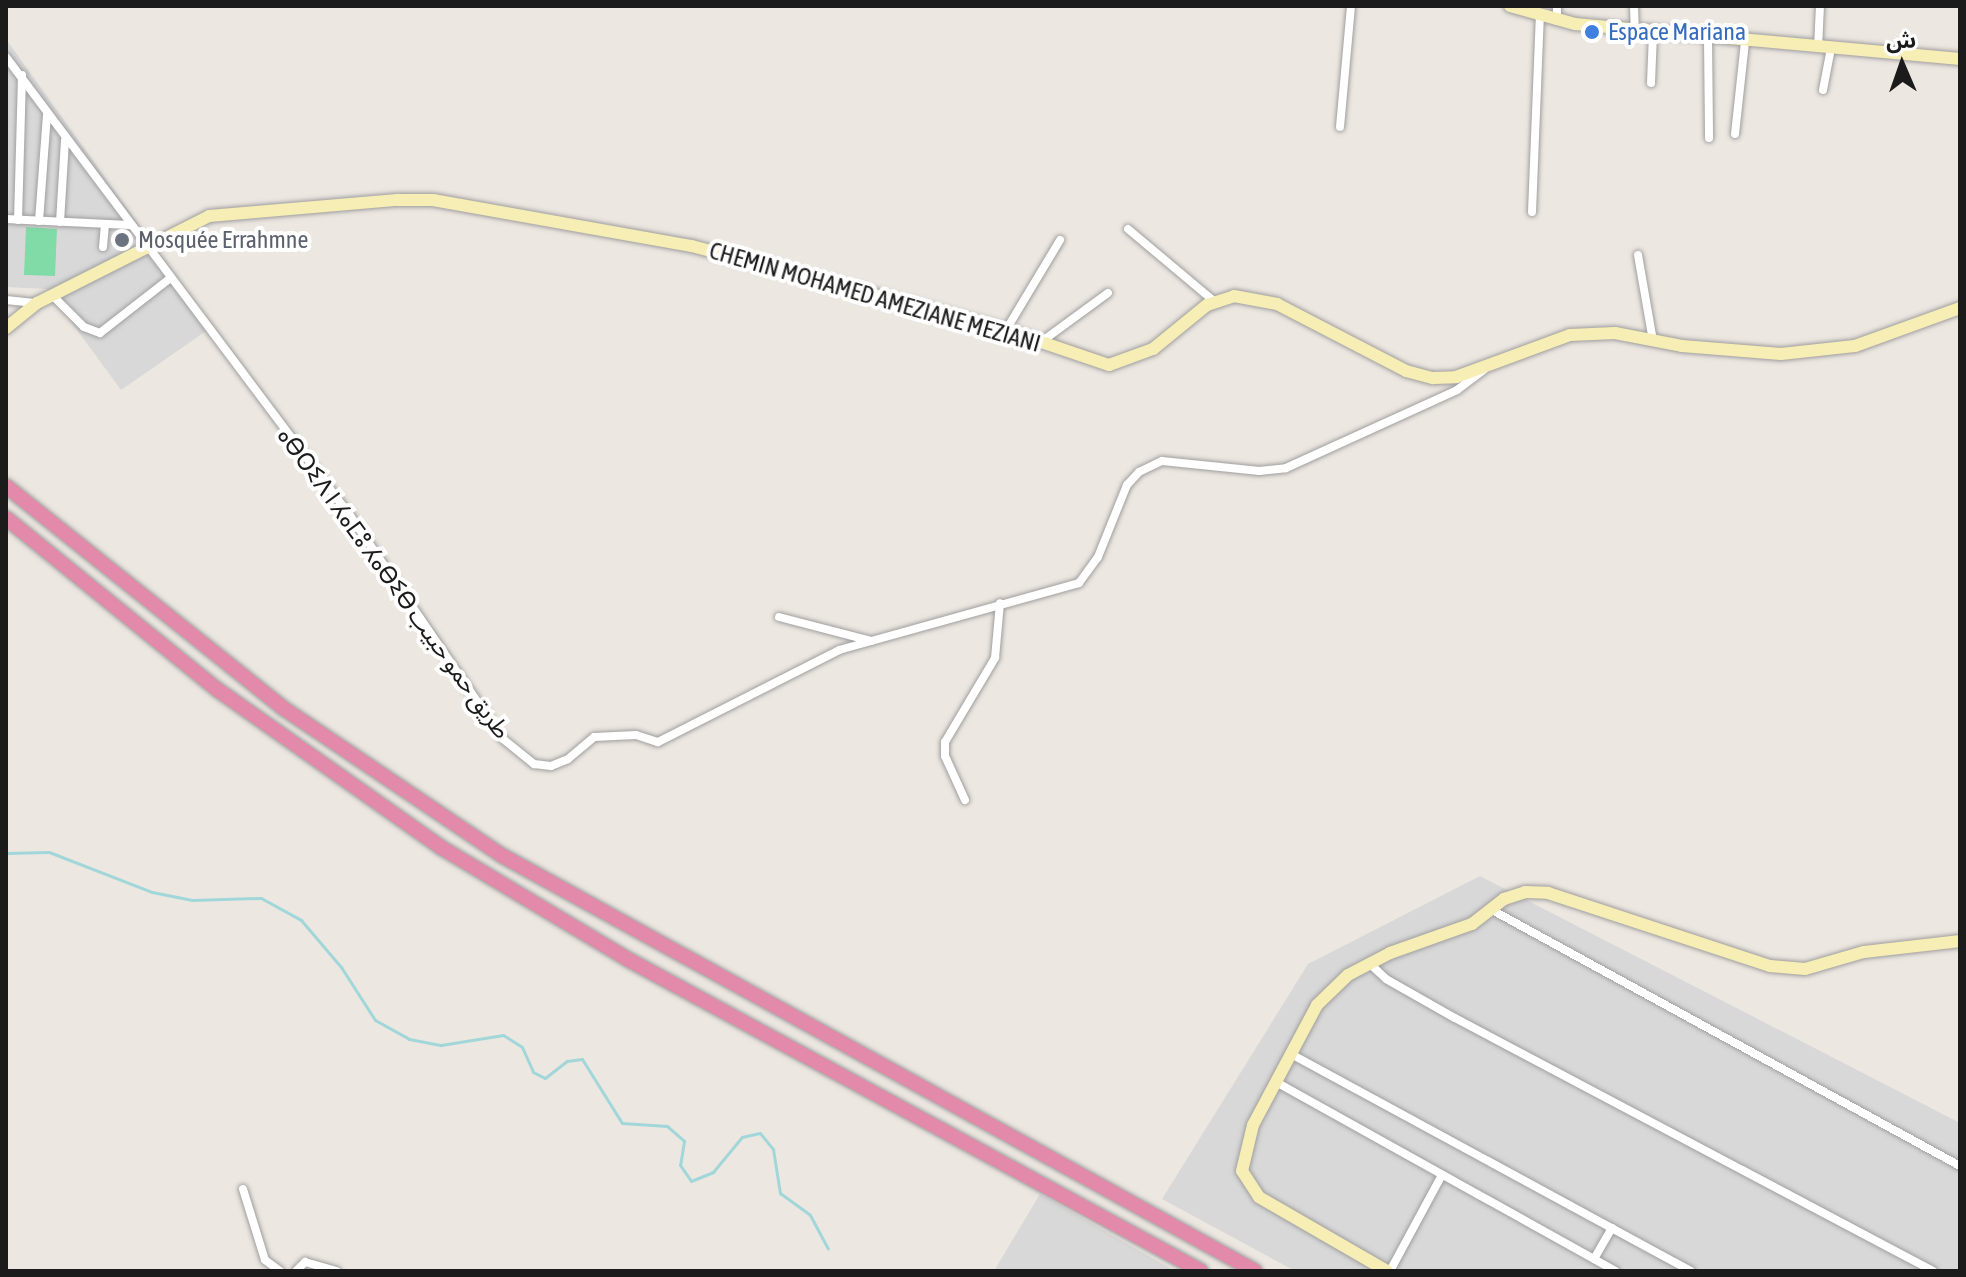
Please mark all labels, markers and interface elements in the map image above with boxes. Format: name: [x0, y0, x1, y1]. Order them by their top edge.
place label: Espace Mariana: [1608, 18, 1746, 46]
marker: Espace Mariana: [1583, 23, 1601, 41]
north arrow: [1862, 24, 1942, 104]
text: ش: [1886, 26, 1917, 54]
place label: Mosquée Errahmne: [138, 226, 308, 254]
marker: Mosquée Errahmne: [113, 231, 131, 249]
street label: CHEMIN MOHAMED AMEZIANE MEZIANI: [706, 236, 1044, 358]
street label: ⴰⴱⵔⵉⴷ ⵏ ⵃⴰⵎⵓ ⵃⴰⴱⵉⴱ طريق حمو حبيب: [271, 422, 517, 744]

